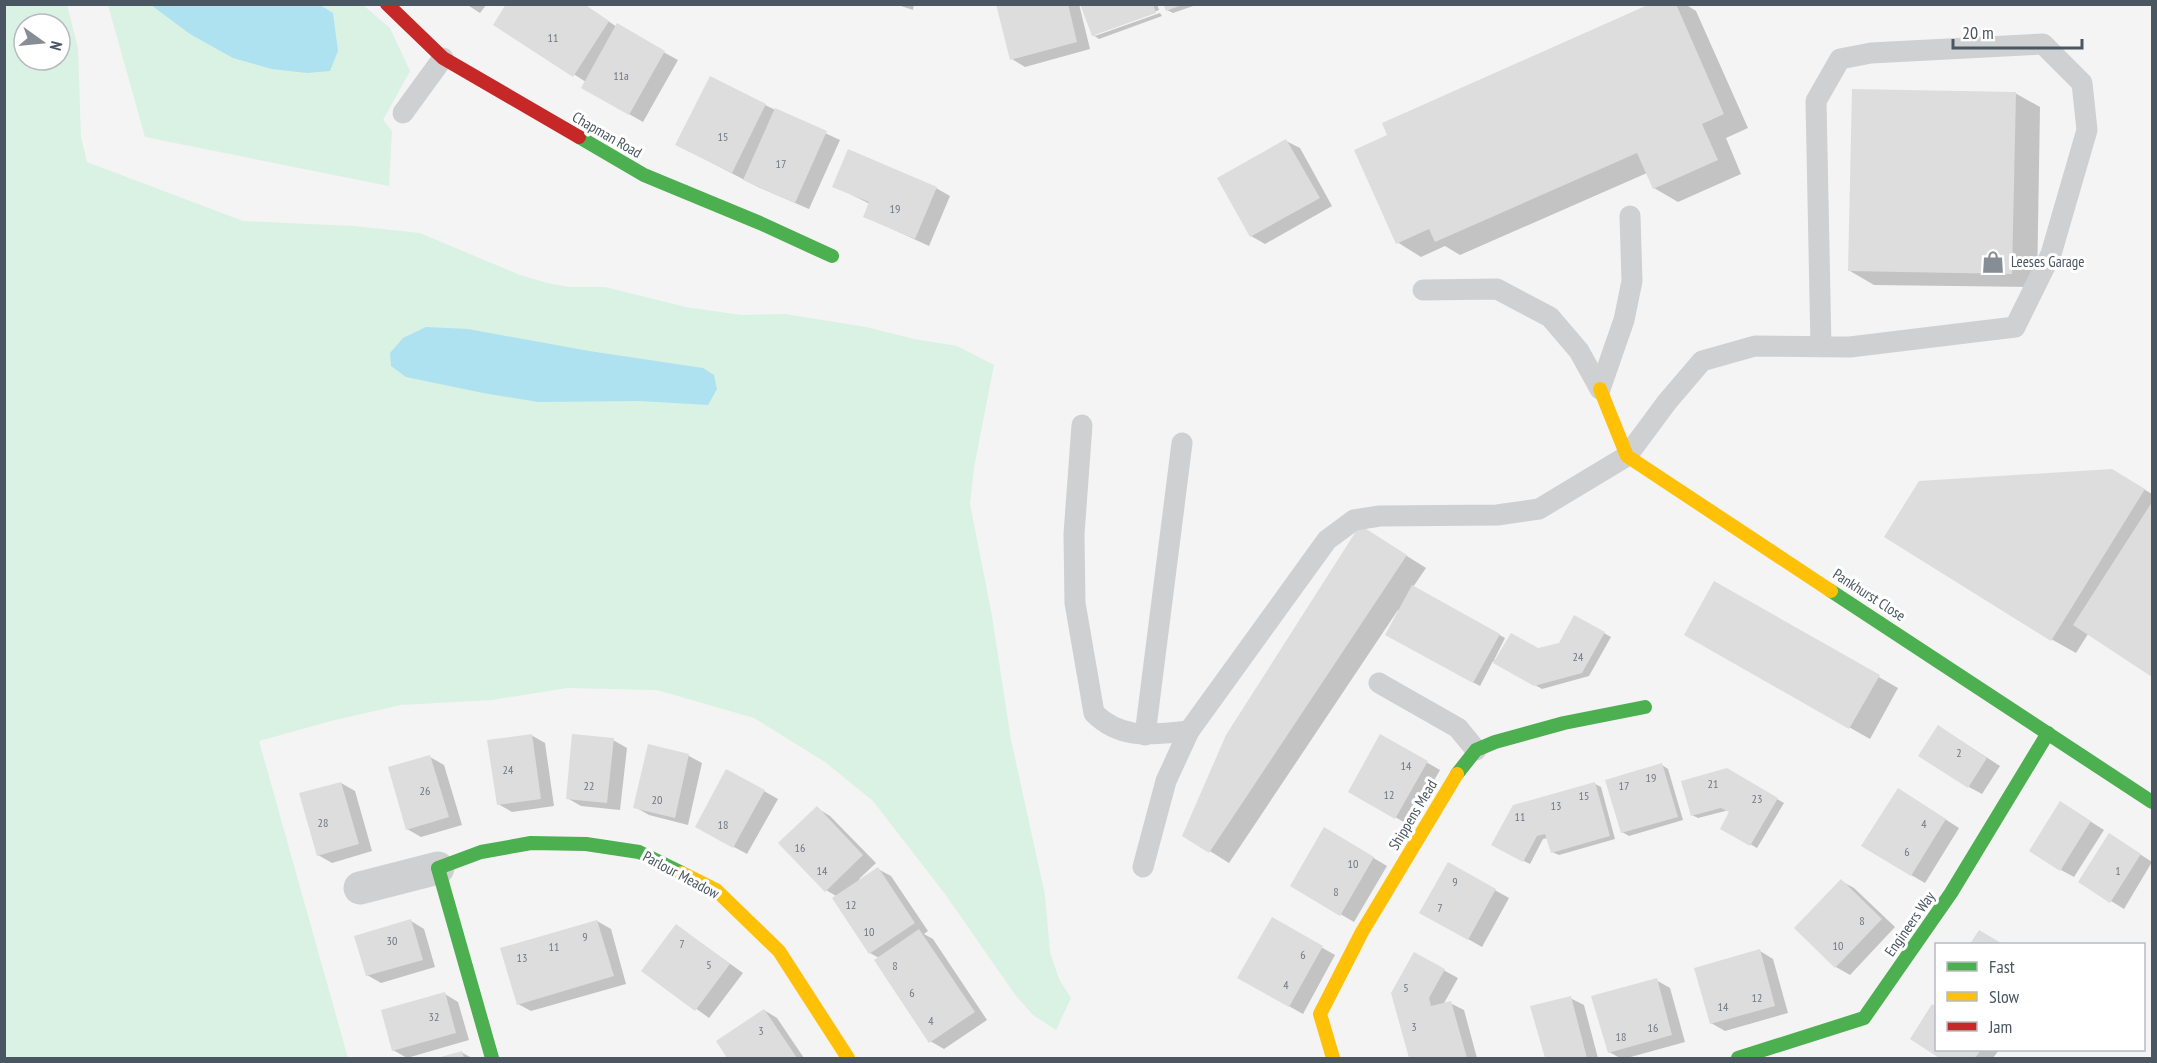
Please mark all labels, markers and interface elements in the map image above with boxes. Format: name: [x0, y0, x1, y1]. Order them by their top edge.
north arrow: [12, 12, 72, 72]
scale bar: [1953, 12, 2082, 50]
text: 20 m: [1962, 21, 1994, 44]
house number: 11: [548, 30, 558, 45]
text: N: [46, 39, 67, 53]
house number: 11a: [613, 68, 629, 83]
street label: Chapman Road: [569, 107, 645, 162]
house number: 15: [718, 129, 728, 144]
house number: 17: [776, 156, 786, 171]
house number: 19: [890, 201, 900, 216]
shop icon: Leeses Garage: [1980, 249, 2006, 275]
place label: Leeses Garage: [2011, 252, 2085, 271]
street label: Pankhurst Close: [1830, 564, 1909, 625]
house number: 24: [1573, 649, 1584, 664]
house number: 2: [1956, 745, 1962, 760]
house number: 14: [1401, 758, 1412, 773]
house number: 24: [503, 762, 514, 777]
house number: 19: [1646, 770, 1656, 785]
street label: Shippens Mead: [1384, 776, 1441, 853]
house number: 21: [1708, 776, 1718, 791]
house number: 22: [584, 778, 594, 793]
house number: 17: [1619, 778, 1629, 793]
house number: 26: [420, 783, 430, 798]
house number: 12: [1384, 787, 1394, 802]
house number: 15: [1579, 788, 1589, 803]
house number: 23: [1752, 791, 1762, 806]
house number: 20: [652, 792, 662, 807]
house number: 13: [1551, 798, 1561, 813]
house number: 11: [1515, 809, 1525, 824]
house number: 28: [318, 815, 328, 830]
house number: 4: [1921, 816, 1927, 831]
house number: 18: [718, 817, 728, 832]
house number: 16: [795, 840, 805, 855]
house number: 6: [1904, 844, 1910, 859]
street label: Parlour Meadow: [640, 847, 723, 903]
house number: 10: [1348, 856, 1358, 871]
house number: 14: [817, 863, 828, 878]
house number: 1: [2115, 863, 2121, 878]
house number: 9: [1452, 874, 1458, 889]
house number: 8: [1333, 884, 1339, 899]
street label: Engineers Way: [1880, 887, 1939, 960]
house number: 12: [846, 897, 856, 912]
house number: 7: [1437, 900, 1443, 915]
house number: 8: [1859, 913, 1865, 928]
house number: 10: [864, 924, 874, 939]
house number: 9: [582, 929, 588, 944]
house number: 30: [387, 933, 397, 948]
house number: 7: [679, 936, 685, 951]
house number: 10: [1833, 938, 1843, 953]
house number: 11: [549, 939, 559, 954]
legend: [1935, 943, 2145, 1051]
house number: 6: [1300, 947, 1306, 962]
house number: 13: [517, 950, 527, 965]
text: Fast: [1989, 955, 2015, 978]
house number: 5: [706, 957, 712, 972]
house number: 8: [892, 958, 898, 973]
house number: 4: [1283, 977, 1289, 992]
house number: 5: [1403, 980, 1409, 995]
house number: 6: [909, 985, 915, 1000]
text: Slow: [1989, 985, 2020, 1008]
house number: 12: [1752, 990, 1762, 1005]
house number: 14: [1718, 999, 1729, 1014]
house number: 32: [429, 1009, 439, 1024]
house number: 4: [928, 1013, 934, 1028]
text: Jam: [1988, 1015, 2012, 1038]
house number: 3: [1411, 1019, 1417, 1034]
house number: 16: [1648, 1020, 1658, 1035]
house number: 3: [758, 1023, 764, 1038]
house number: 18: [1616, 1029, 1626, 1044]

